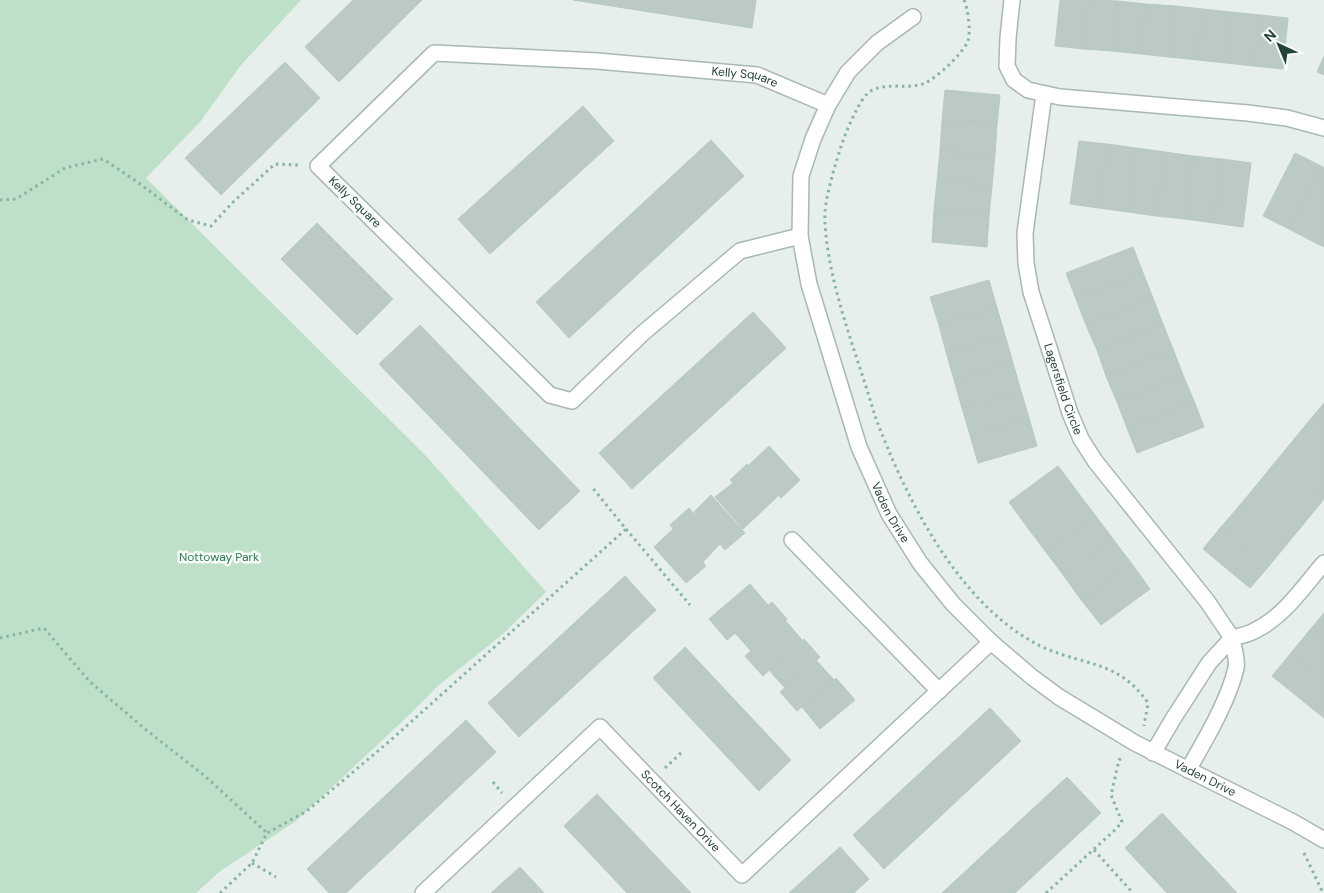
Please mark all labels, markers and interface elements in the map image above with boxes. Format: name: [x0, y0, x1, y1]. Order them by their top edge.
north arrow: [1254, 20, 1304, 70]
text: N: [1260, 26, 1280, 46]
street label: Kelly Square: [711, 63, 781, 91]
street label: Kelly Square: [325, 173, 385, 231]
street label: Lagersfield Circle: [1040, 341, 1086, 437]
street label: Vaden Drive: [868, 479, 913, 546]
park label: Nottoway Park: [179, 549, 259, 565]
street label: Vaden Drive: [1172, 756, 1239, 800]
street label: Scotch Haven Drive: [637, 766, 724, 856]

